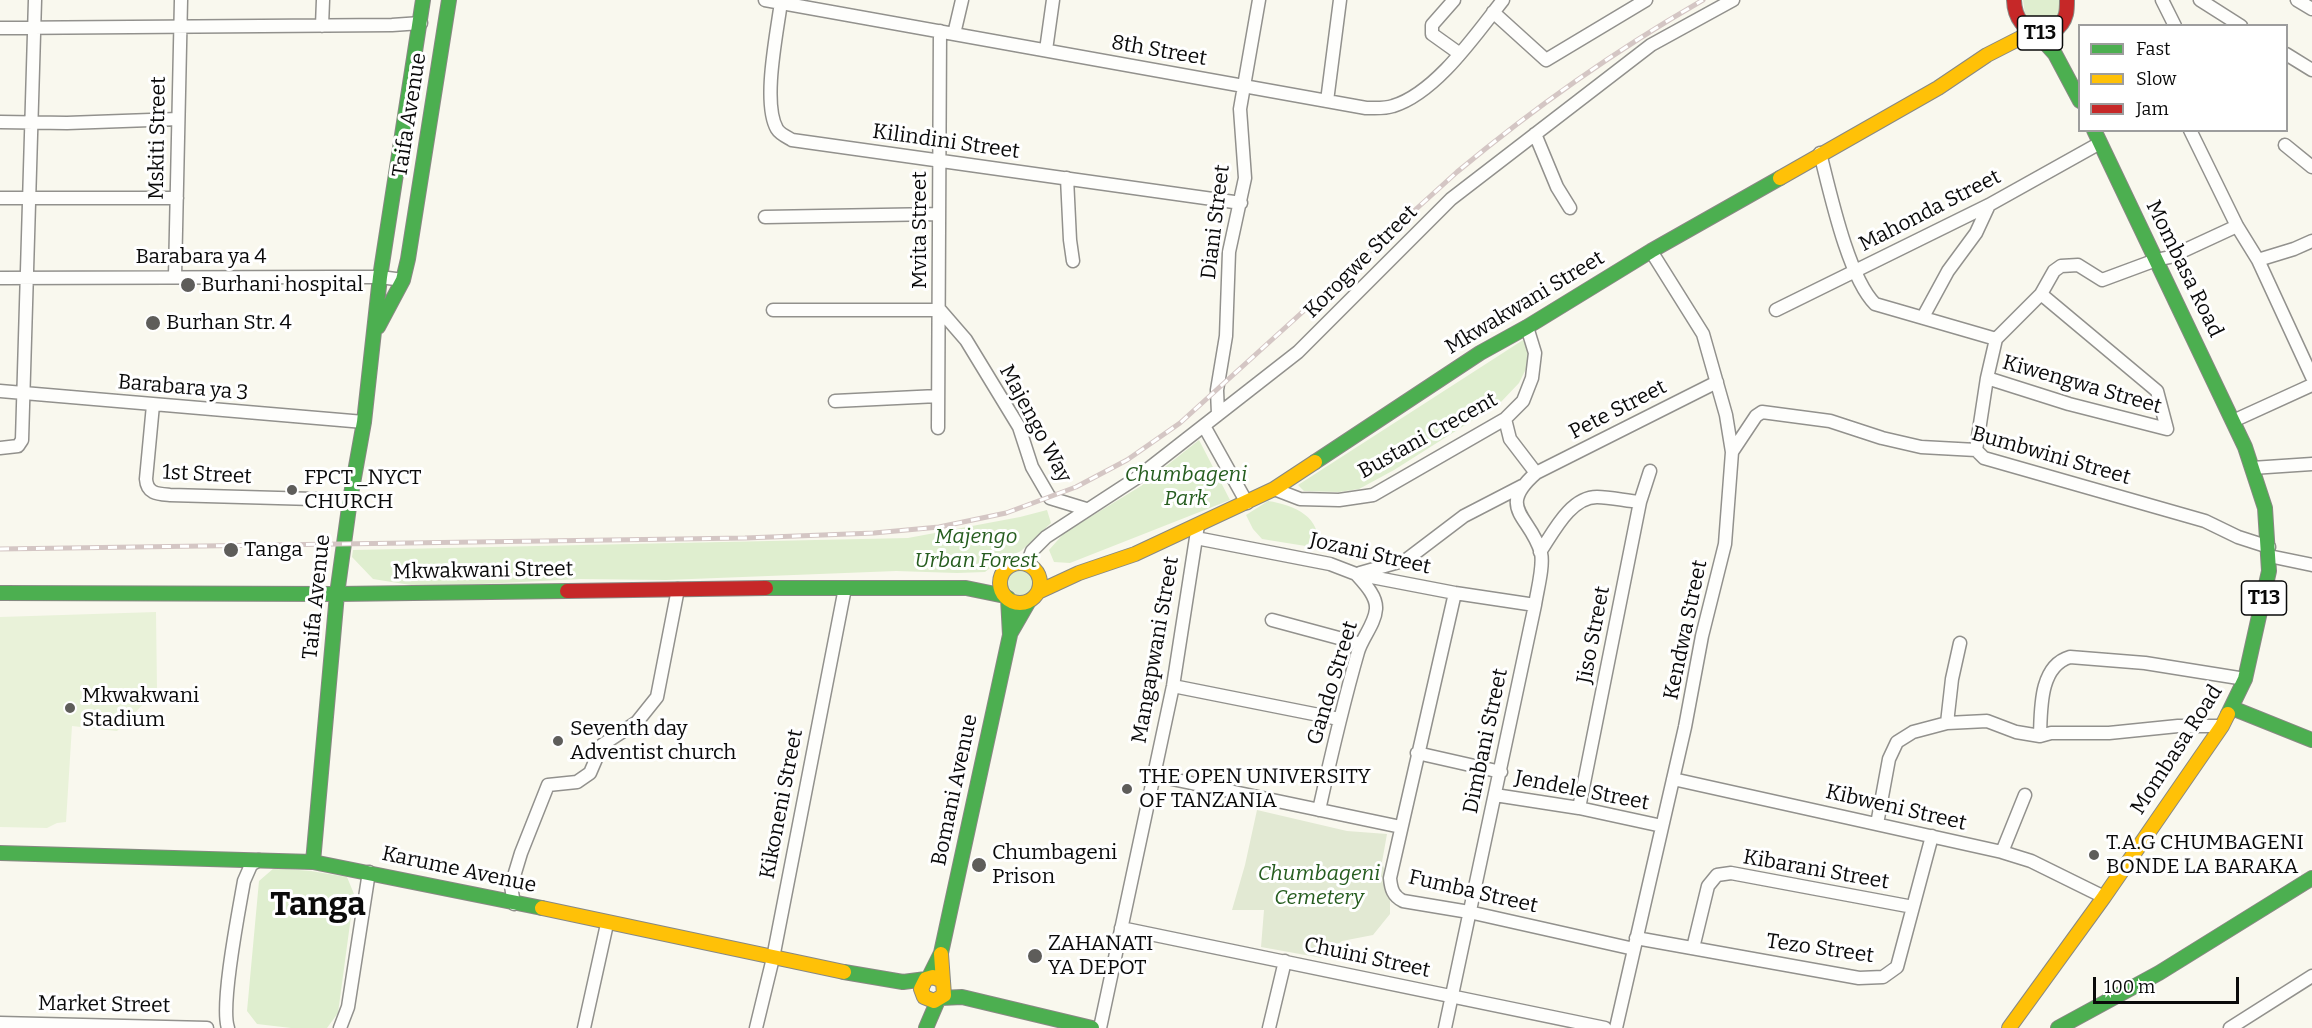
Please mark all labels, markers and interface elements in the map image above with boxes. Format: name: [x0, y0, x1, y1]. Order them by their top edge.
road number: T13: [2018, 16, 2062, 50]
legend: [2078, 24, 2288, 132]
street label: 8th Street: [1109, 30, 1209, 72]
text: Fast: [2136, 38, 2171, 60]
street label: Taifa Avenue: [388, 51, 432, 179]
text: Slow: [2136, 68, 2176, 90]
street label: Mskiti Street: [144, 76, 172, 200]
text: Jam: [2136, 98, 2169, 120]
street label: Kilindini Street: [871, 119, 1021, 165]
street label: Diani Street: [1196, 163, 1236, 281]
street label: Mahonda Street: [1855, 164, 2005, 258]
street label: Mvita Street: [907, 171, 933, 289]
street label: Mombasa Road: [2140, 196, 2228, 342]
street label: Korogwe Street: [1299, 200, 1423, 324]
street label: Barabara ya 4: [135, 244, 267, 270]
street label: Mkwakwani Street: [1441, 246, 1609, 360]
place label: Burhani hospital: [201, 272, 363, 298]
marker: Burhani hospital: [179, 276, 197, 294]
place label: Burhan Str. 4: [166, 310, 292, 336]
marker: Burhan Str. 4: [144, 314, 162, 332]
street label: Kiwengwa Street: [1999, 350, 2165, 420]
street label: Majengo Way: [993, 361, 1077, 487]
street label: Barabara ya 3: [117, 370, 249, 406]
street label: Pete Street: [1565, 375, 1671, 445]
street label: Bustani Crecent: [1354, 387, 1502, 485]
street label: Bumbwini Street: [1969, 421, 2133, 491]
street label: 1st Street: [162, 460, 252, 490]
park label: Chumbageni Park: [1125, 462, 1247, 512]
place label: FPCT _NYCT CHURCH: [304, 465, 422, 515]
marker: FPCT _NYCT CHURCH: [285, 483, 299, 497]
park label: Majengo Urban Forest: [914, 524, 1038, 574]
street label: Jozani Street: [1307, 528, 1433, 580]
street label: Taifa Avenue: [298, 533, 336, 661]
place label: Tanga: [244, 537, 303, 563]
marker: Tanga: [222, 541, 240, 559]
street label: Mangapwani Street: [1127, 555, 1185, 745]
street label: Mkwakwani Street: [392, 557, 574, 585]
street label: Kendwa Street: [1659, 558, 1713, 702]
road number: T13: [2242, 581, 2286, 615]
street label: Jiso Street: [1572, 584, 1616, 686]
street label: Gando Street: [1302, 618, 1364, 748]
street label: Dimbani Street: [1458, 666, 1514, 816]
street label: Mombasa Road: [2126, 681, 2228, 819]
place label: Mkwakwani Stadium: [82, 683, 199, 733]
marker: Mkwakwani Stadium: [63, 701, 77, 715]
street label: Bomani Avenue: [927, 712, 983, 868]
place label: Seventh day Adventist church: [570, 716, 736, 766]
street label: Kikoneni Street: [755, 727, 809, 881]
marker: Seventh day Adventist church: [551, 734, 565, 748]
place label: THE OPEN UNIVERSITY OF TANZANIA: [1139, 764, 1371, 814]
street label: Jendele Street: [1513, 766, 1651, 816]
street label: Kibweni Street: [1823, 780, 1969, 836]
marker: THE OPEN UNIVERSITY OF TANZANIA: [1120, 782, 1134, 796]
place label: T.A.G CHUMBAGENI BONDE LA BARAKA: [2106, 830, 2304, 880]
place label: Chumbageni Prison: [992, 840, 1117, 890]
street label: Karume Avenue: [379, 841, 539, 899]
street label: Kibarani Street: [1741, 845, 1891, 895]
marker: T.A.G CHUMBAGENI BONDE LA BARAKA: [2087, 848, 2101, 862]
marker: Chumbageni Prison: [970, 856, 988, 874]
park label: Chumbageni Cemetery: [1258, 861, 1380, 911]
street label: Fumba Street: [1406, 865, 1540, 919]
district label: Tanga: [270, 886, 366, 926]
street label: Tezo Street: [1765, 929, 1875, 969]
place label: ZAHANATI YA DEPOT: [1048, 931, 1153, 981]
street label: Chuini Street: [1302, 932, 1432, 984]
marker: ZAHANATI YA DEPOT: [1026, 947, 1044, 965]
scale bar: [2096, 965, 2242, 1003]
text: 100 m: [2104, 976, 2155, 998]
street label: Market Street: [38, 991, 170, 1019]

